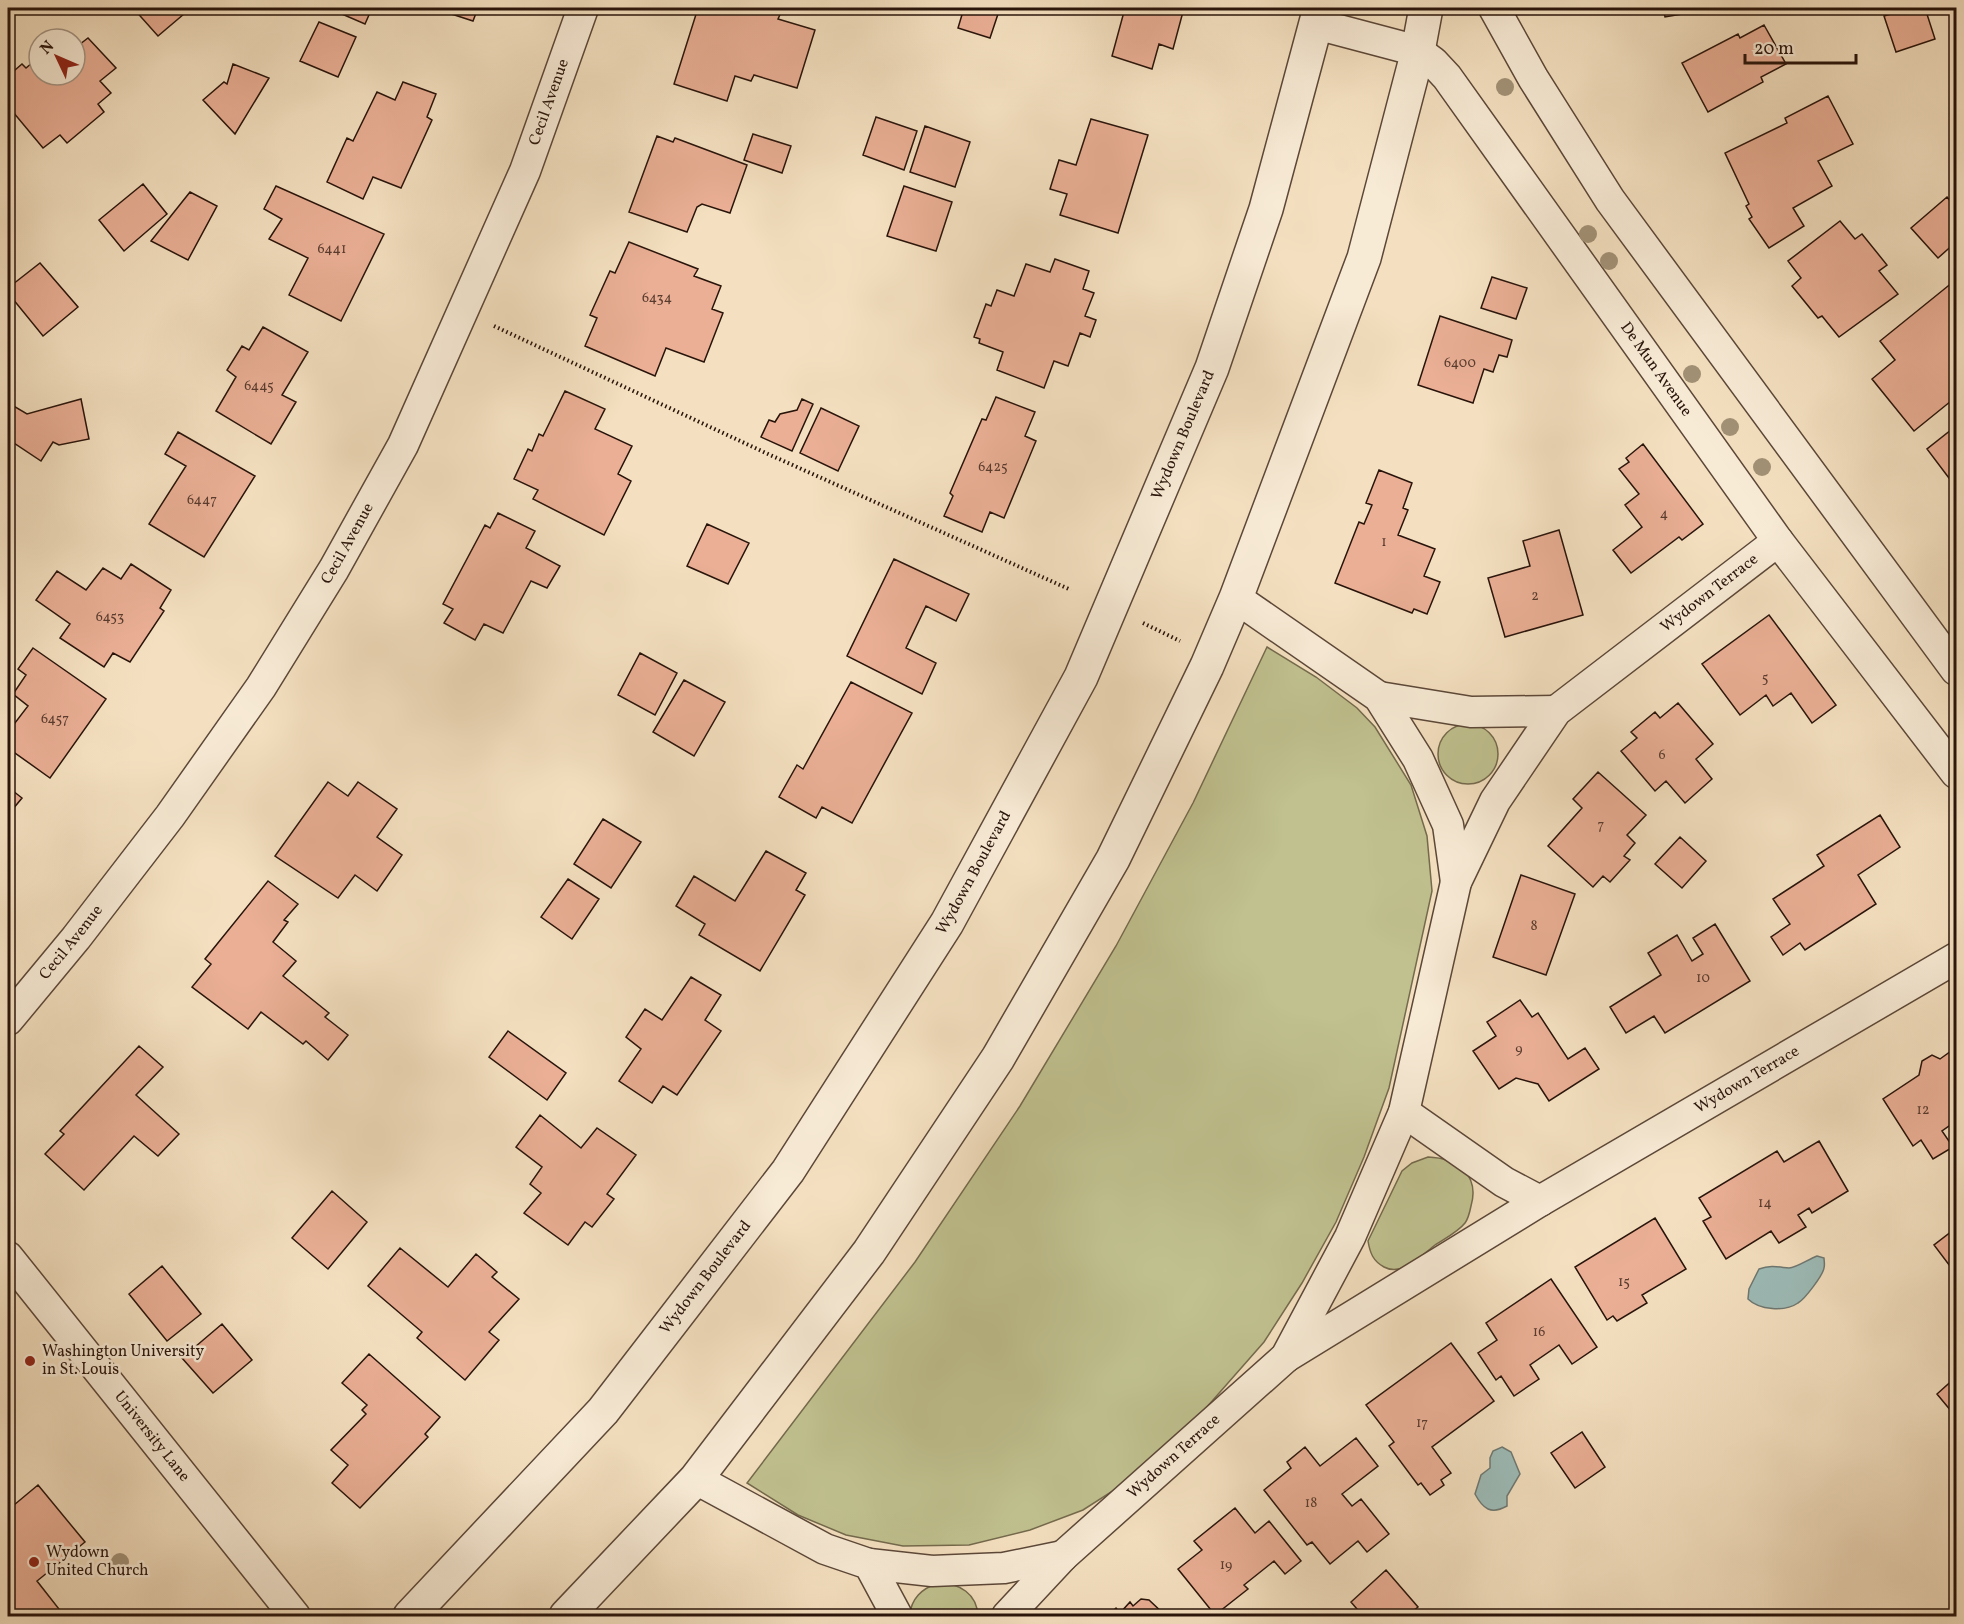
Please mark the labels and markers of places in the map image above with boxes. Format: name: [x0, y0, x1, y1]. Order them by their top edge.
place label: Washington University in St. Louis: [42, 1341, 205, 1381]
marker: Washington University in St. Louis: [23, 1354, 37, 1368]
place label: Wydown United Church: [46, 1542, 148, 1582]
marker: Wydown United Church: [27, 1555, 41, 1569]

